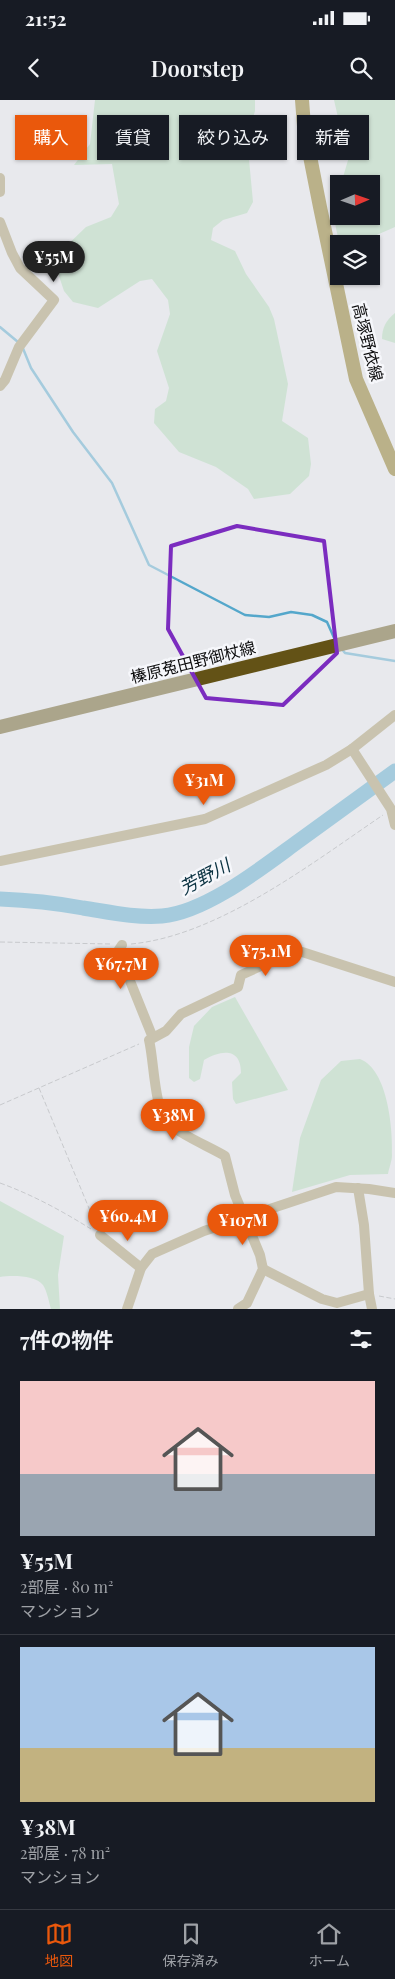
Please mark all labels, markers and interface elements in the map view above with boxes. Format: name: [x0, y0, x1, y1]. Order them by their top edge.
text: 21:52: [25, 5, 66, 31]
text: Doorstep: [151, 53, 244, 83]
icon: back: [20, 54, 48, 82]
icon: search: [347, 54, 375, 82]
chip: 購入: [15, 115, 87, 160]
chip: 賃貸: [97, 115, 169, 160]
chip: 絞り込み: [179, 115, 287, 160]
chip: 新着: [297, 115, 369, 160]
north arrow: [330, 175, 380, 225]
map controls: [330, 175, 380, 285]
button: layers: [330, 235, 380, 285]
pin: ¥55M: [24, 240, 84, 283]
text: ¥55M: [34, 246, 74, 267]
street label: 高塚野依線: [349, 301, 388, 383]
street label: 榛原菟田野御杖線: [128, 636, 258, 687]
pin: ¥31M: [174, 764, 234, 806]
text: ¥31M: [184, 769, 224, 790]
water label: 芳野川: [175, 852, 236, 899]
pin: ¥75.1M: [225, 934, 307, 977]
text: ¥75.1M: [241, 940, 291, 961]
pin: ¥67.7M: [80, 948, 162, 990]
text: ¥67.7M: [95, 953, 147, 974]
pin: ¥38M: [143, 1098, 203, 1141]
text: ¥38M: [152, 1104, 194, 1125]
pin: ¥60.4M: [87, 1200, 169, 1242]
pin: ¥107M: [208, 1204, 278, 1246]
text: ¥60.4M: [99, 1205, 157, 1226]
text: ¥107M: [218, 1209, 268, 1230]
text: 7件の物件: [20, 1325, 114, 1353]
icon: filters: [347, 1325, 375, 1353]
icon: home: [153, 1414, 243, 1504]
text: ¥55M: [20, 1546, 73, 1574]
text: 2部屋 · 80 m²: [20, 1576, 113, 1597]
text: マンション: [20, 1600, 100, 1621]
icon: home: [153, 1679, 243, 1769]
text: ¥38M: [20, 1812, 76, 1840]
text: 2部屋 · 78 m²: [20, 1842, 110, 1863]
text: マンション: [20, 1866, 100, 1887]
tab: 地図: [45, 1920, 73, 1970]
tab: 保存済み: [163, 1920, 219, 1970]
tab: ホーム: [308, 1920, 350, 1970]

